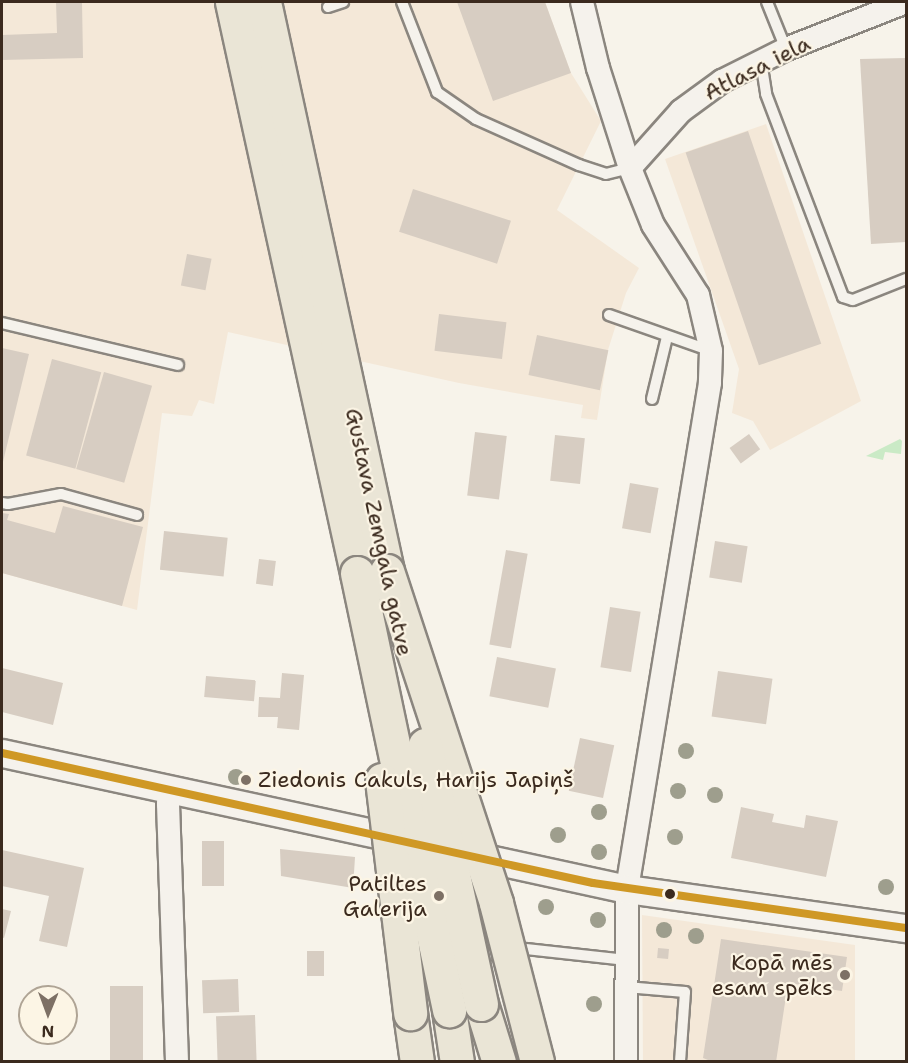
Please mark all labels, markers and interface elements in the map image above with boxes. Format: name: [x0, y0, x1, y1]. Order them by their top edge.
street label: Atlasa iela: [699, 30, 815, 106]
street label: Gustava Zemgala gatve: [340, 406, 418, 658]
place label: Ziedonis Cakuls, Harijs Japiņš: [258, 767, 574, 793]
marker: Ziedonis Cakuls, Harijs Japiņš: [239, 773, 253, 787]
place label: Patiltes Galerija: [343, 870, 427, 921]
unlabelled marker: [664, 888, 676, 900]
marker: Patiltes Galerija: [432, 889, 446, 903]
place label: Kopā mēs esam spēks: [712, 949, 833, 1000]
marker: Kopā mēs esam spēks: [838, 968, 852, 982]
north arrow: [18, 985, 78, 1045]
text: N: [41, 1021, 54, 1042]

